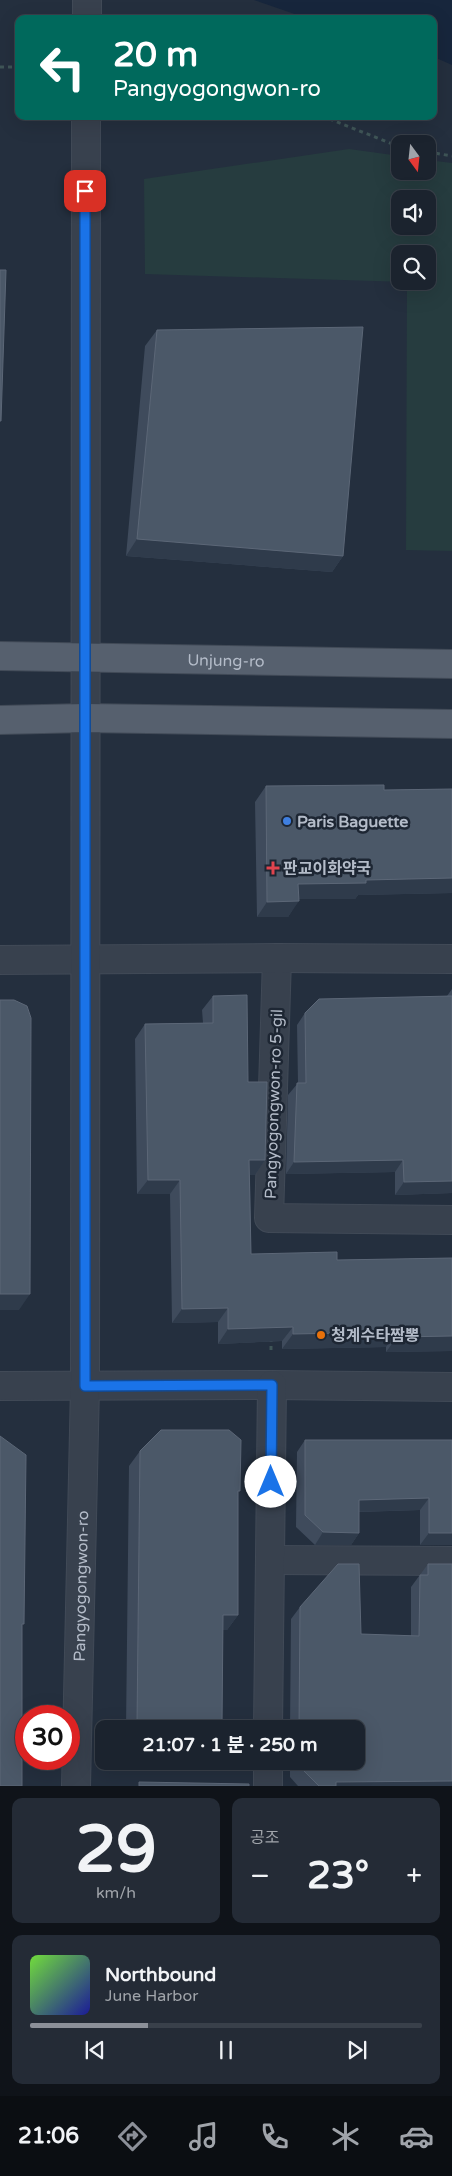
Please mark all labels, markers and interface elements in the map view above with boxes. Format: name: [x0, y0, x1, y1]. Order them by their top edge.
text: 20 m: [113, 34, 198, 76]
icon: left: [30, 35, 95, 100]
text: Pangyogongwon-ro: [113, 76, 321, 102]
north arrow: [391, 135, 436, 180]
map controls: [391, 135, 436, 290]
pin: [64, 170, 106, 212]
icon: arrive: [71, 177, 99, 205]
button: sound: [391, 190, 436, 235]
button: search: [391, 245, 436, 290]
street label: Unjung-ro: [187, 650, 265, 672]
place label: Paris Baguette: [297, 812, 408, 832]
marker: Paris Baguette: [281, 815, 293, 827]
place label: 판교이화약국: [283, 859, 371, 879]
marker: 판교이화약국: [267, 862, 279, 874]
street label: Pangyogongwon-ro 5-gil: [261, 1009, 287, 1199]
place label: 청계수타짬뽕: [331, 1326, 420, 1346]
marker: 청계수타짬뽕: [315, 1329, 327, 1341]
position arrow: [244, 1455, 296, 1507]
street label: Pangyogongwon-ro: [70, 1510, 93, 1662]
speed limit sign: 30: [15, 1705, 80, 1770]
text: 21:07 · 1 분 · 250 m: [143, 1734, 317, 1756]
text: 29: [75, 1811, 157, 1890]
text: 공조: [250, 1828, 279, 1848]
text: 23°: [307, 1853, 369, 1899]
text: −: [250, 1859, 270, 1893]
text: +: [406, 1859, 422, 1893]
text: km/h: [96, 1883, 136, 1903]
text: Northbound: [105, 1964, 216, 1986]
text: June Harbor: [105, 1986, 198, 2006]
icon: previous: [81, 2036, 109, 2064]
icon: pause: [212, 2036, 240, 2064]
icon: next: [343, 2036, 371, 2064]
icon: directions: [115, 2119, 150, 2154]
icon: music: [186, 2119, 221, 2154]
icon: phone: [257, 2119, 292, 2154]
icon: climate: [328, 2119, 363, 2154]
icon: car: [399, 2119, 434, 2154]
text: 21:06: [18, 2123, 79, 2149]

